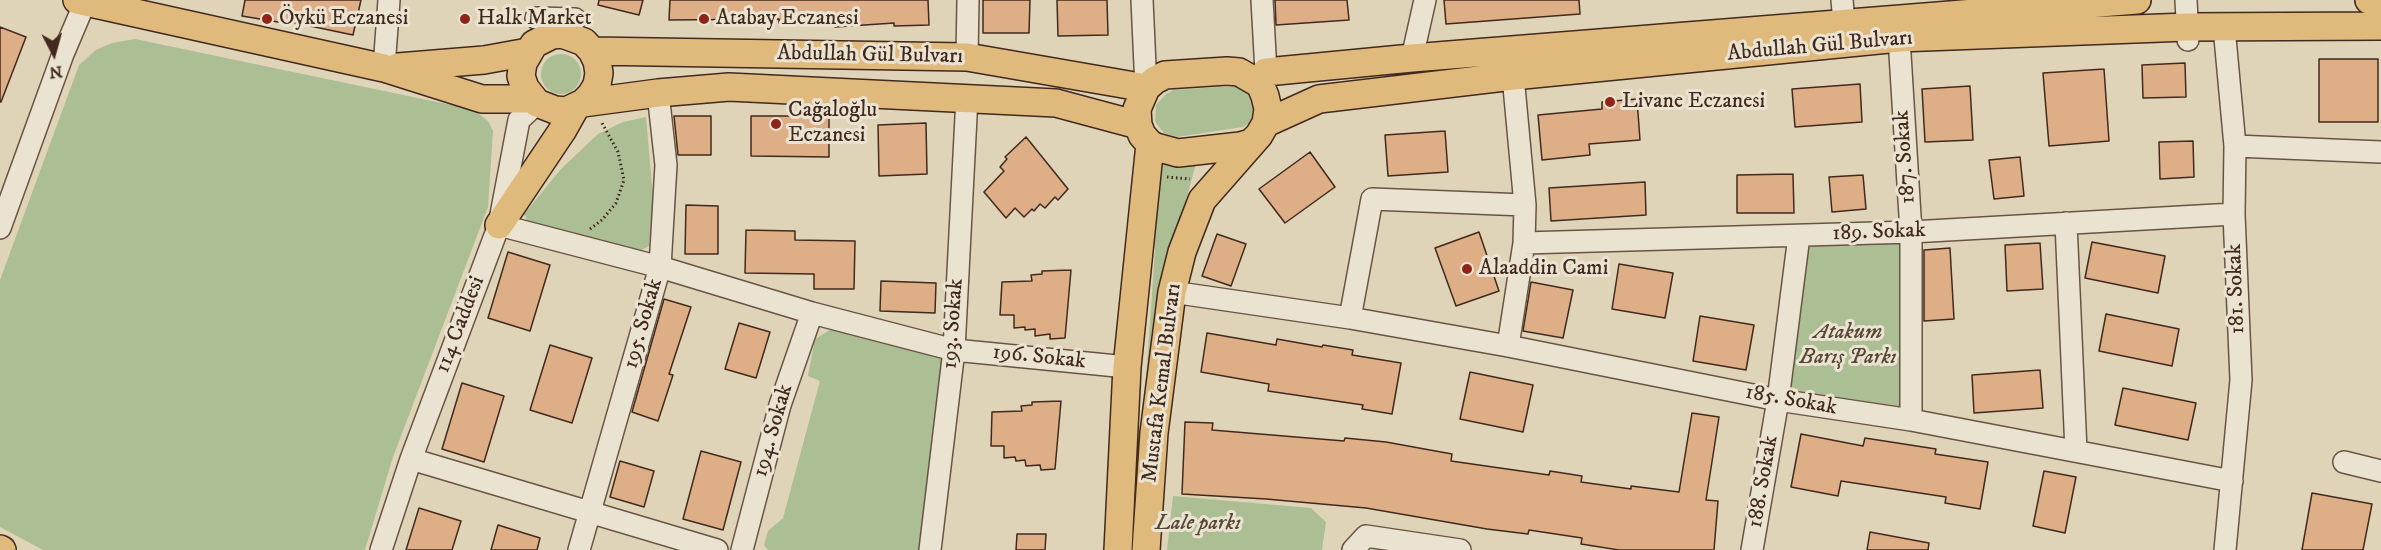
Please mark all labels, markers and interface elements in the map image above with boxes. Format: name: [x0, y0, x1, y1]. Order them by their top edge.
place label: Öykü Eczanesi: [279, 6, 408, 32]
place label: Halk Market: [477, 6, 591, 32]
place label: Atabay Eczanesi: [716, 6, 859, 32]
marker: Öykü Eczanesi: [260, 12, 274, 26]
marker: Halk Market: [458, 12, 472, 26]
marker: Atabay Eczanesi: [697, 12, 711, 26]
north arrow: [24, 24, 84, 84]
street label: Abdullah Gül Bulvarı: [1726, 26, 1914, 68]
street label: Abdullah Gül Bulvarı: [777, 41, 963, 71]
text: N: [48, 61, 63, 83]
place label: Livane Eczanesi: [1622, 89, 1765, 115]
marker: Livane Eczanesi: [1603, 95, 1617, 109]
place label: Cağaloğlu Eczanesi: [788, 98, 877, 150]
street label: 187. Sokak: [1890, 109, 1922, 205]
marker: Cağaloğlu Eczanesi: [769, 117, 783, 131]
street label: 189. Sokak: [1832, 218, 1926, 248]
street label: 181. Sokak: [2222, 243, 2252, 335]
place label: Alaaddin Cami: [1479, 256, 1608, 282]
marker: Alaaddin Cami: [1460, 262, 1474, 276]
street label: 114 Caddesi: [430, 273, 492, 377]
street label: 195. Sokak: [619, 276, 669, 372]
street label: 193. Sokak: [938, 278, 970, 370]
street label: Mustafa Kemal Bulvarı: [1138, 282, 1188, 484]
park label: Atakum Barış Parkı: [1800, 320, 1896, 372]
street label: 196. Sokak: [991, 340, 1087, 376]
street label: 185. Sokak: [1743, 380, 1839, 422]
street label: 194. Sokak: [748, 381, 800, 481]
street label: 188. Sokak: [1743, 434, 1785, 530]
park label: Lale parkı: [1155, 511, 1241, 537]

